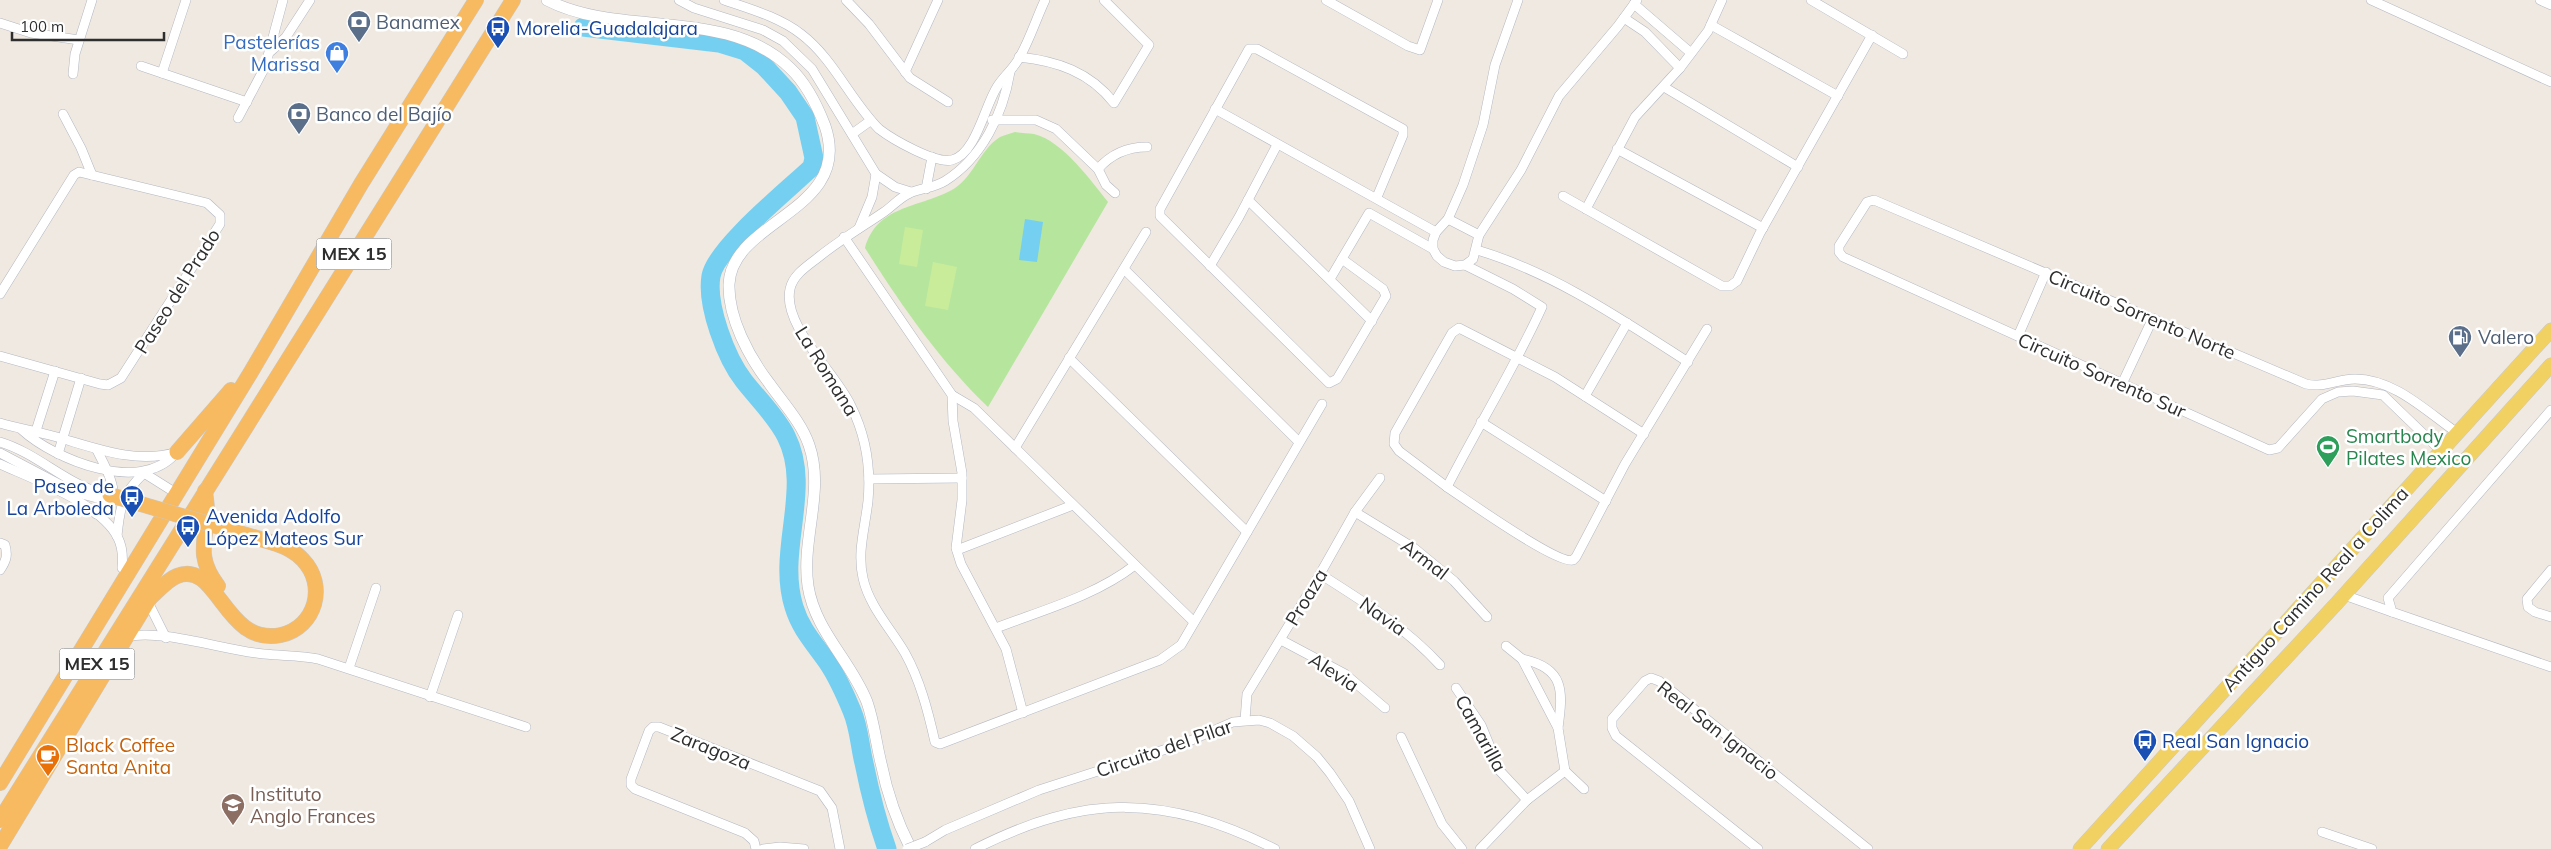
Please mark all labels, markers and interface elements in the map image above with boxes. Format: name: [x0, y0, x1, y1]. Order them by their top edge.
bank icon: Banamex: [346, 9, 372, 43]
scale bar: [12, 10, 165, 42]
place label: Banamex: [376, 10, 460, 34]
bus stop icon: Morelia-Guadalajara: [485, 15, 511, 49]
place label: Morelia-Guadalajara: [516, 16, 698, 40]
text: 100 m: [20, 17, 64, 36]
place label: Pastelerías Marissa: [223, 30, 320, 76]
shop icon: Pastelerías Marissa: [324, 40, 350, 74]
bank icon: Banco del Bajío: [286, 101, 312, 135]
place label: Banco del Bajío: [316, 102, 452, 126]
street label: Paseo del Prado: [129, 224, 225, 358]
road number: MEX 15: [316, 238, 392, 270]
street label: Circuito Sorrento Norte: [2045, 264, 2239, 364]
street label: La Romana: [790, 322, 864, 420]
fuel station icon: Valero: [2447, 324, 2473, 358]
place label: Valero: [2478, 325, 2534, 349]
street label: Circuito Sorrento Sur: [2014, 327, 2190, 423]
place label: Smartbody Pilates Mexico: [2346, 424, 2471, 470]
sports icon: Smartbody Pilates Mexico: [2315, 434, 2341, 468]
place label: Paseo de La Arboleda: [7, 474, 114, 520]
street label: Antiguo Camino Real a Colima: [2217, 482, 2413, 696]
bus stop icon: Paseo de La Arboleda: [119, 484, 145, 518]
place label: Avenida Adolfo López Mateos Sur: [206, 504, 363, 550]
bus stop icon: Avenida Adolfo López Mateos Sur: [175, 514, 201, 548]
street label: Armal: [1396, 533, 1454, 585]
street label: Proaza: [1280, 564, 1332, 630]
street label: Navia: [1355, 591, 1411, 641]
street label: Alevia: [1305, 647, 1363, 697]
road number: MEX 15: [59, 649, 134, 680]
street label: Real San Ignacio: [1653, 675, 1783, 785]
street label: Camarilla: [1450, 690, 1512, 776]
street label: Circuito del Pilar: [1093, 713, 1235, 783]
street label: Zaragoza: [668, 721, 754, 775]
bus stop icon: Real San Ignacio: [2132, 728, 2158, 762]
place label: Real San Ignacio: [2162, 729, 2309, 753]
place label: Black Coffee Santa Anita: [66, 733, 175, 779]
cafe icon: Black Coffee Santa Anita: [35, 743, 61, 777]
place label: Instituto Anglo Frances: [250, 782, 376, 828]
school or university icon: Instituto Anglo Frances: [220, 792, 246, 826]

